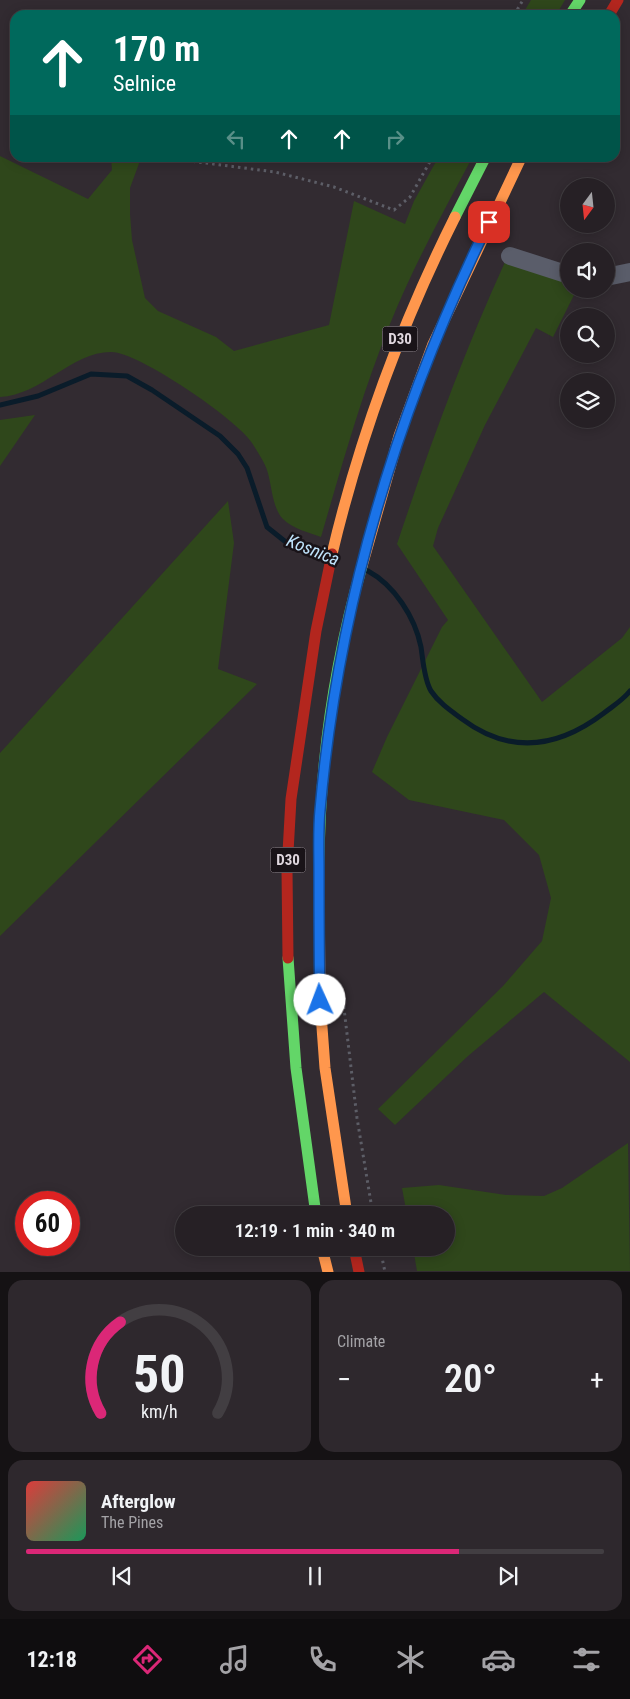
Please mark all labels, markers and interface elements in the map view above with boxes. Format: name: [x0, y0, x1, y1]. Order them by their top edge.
text: 170 m: [113, 29, 200, 70]
icon: ahead: [30, 30, 95, 95]
text: Selnice: [113, 71, 176, 96]
icon: left: [222, 125, 250, 153]
icon: ahead: [275, 125, 303, 153]
icon: ahead: [328, 125, 356, 153]
icon: right: [381, 125, 409, 153]
north arrow: [560, 178, 615, 232]
map controls: [560, 178, 615, 428]
pin: [468, 201, 510, 243]
icon: arrive: [475, 208, 503, 236]
button: sound: [560, 243, 615, 298]
button: search: [560, 308, 615, 363]
road number: D30: [382, 326, 418, 352]
button: layers: [560, 373, 615, 428]
water label: Kosnica: [284, 530, 343, 570]
road number: D30: [270, 848, 306, 872]
position arrow: [293, 973, 345, 1025]
speed limit sign: 60: [15, 1191, 80, 1256]
text: 12:19 · 1 min · 340 m: [235, 1219, 395, 1242]
text: Climate: [337, 1332, 385, 1351]
text: 50: [133, 1344, 186, 1405]
text: 20°: [444, 1357, 497, 1401]
text: −: [337, 1363, 351, 1396]
text: +: [590, 1363, 604, 1396]
text: km/h: [141, 1401, 178, 1422]
text: Afterglow: [101, 1490, 175, 1513]
text: The Pines: [101, 1513, 163, 1532]
icon: previous: [108, 1562, 136, 1590]
icon: pause: [301, 1562, 329, 1590]
icon: next: [494, 1562, 522, 1590]
icon: directions: [130, 1642, 165, 1677]
icon: music: [217, 1642, 252, 1677]
icon: phone: [305, 1642, 340, 1677]
icon: climate: [393, 1642, 428, 1677]
icon: car: [481, 1642, 516, 1677]
icon: filters: [569, 1642, 604, 1677]
text: 12:18: [26, 1647, 77, 1672]

